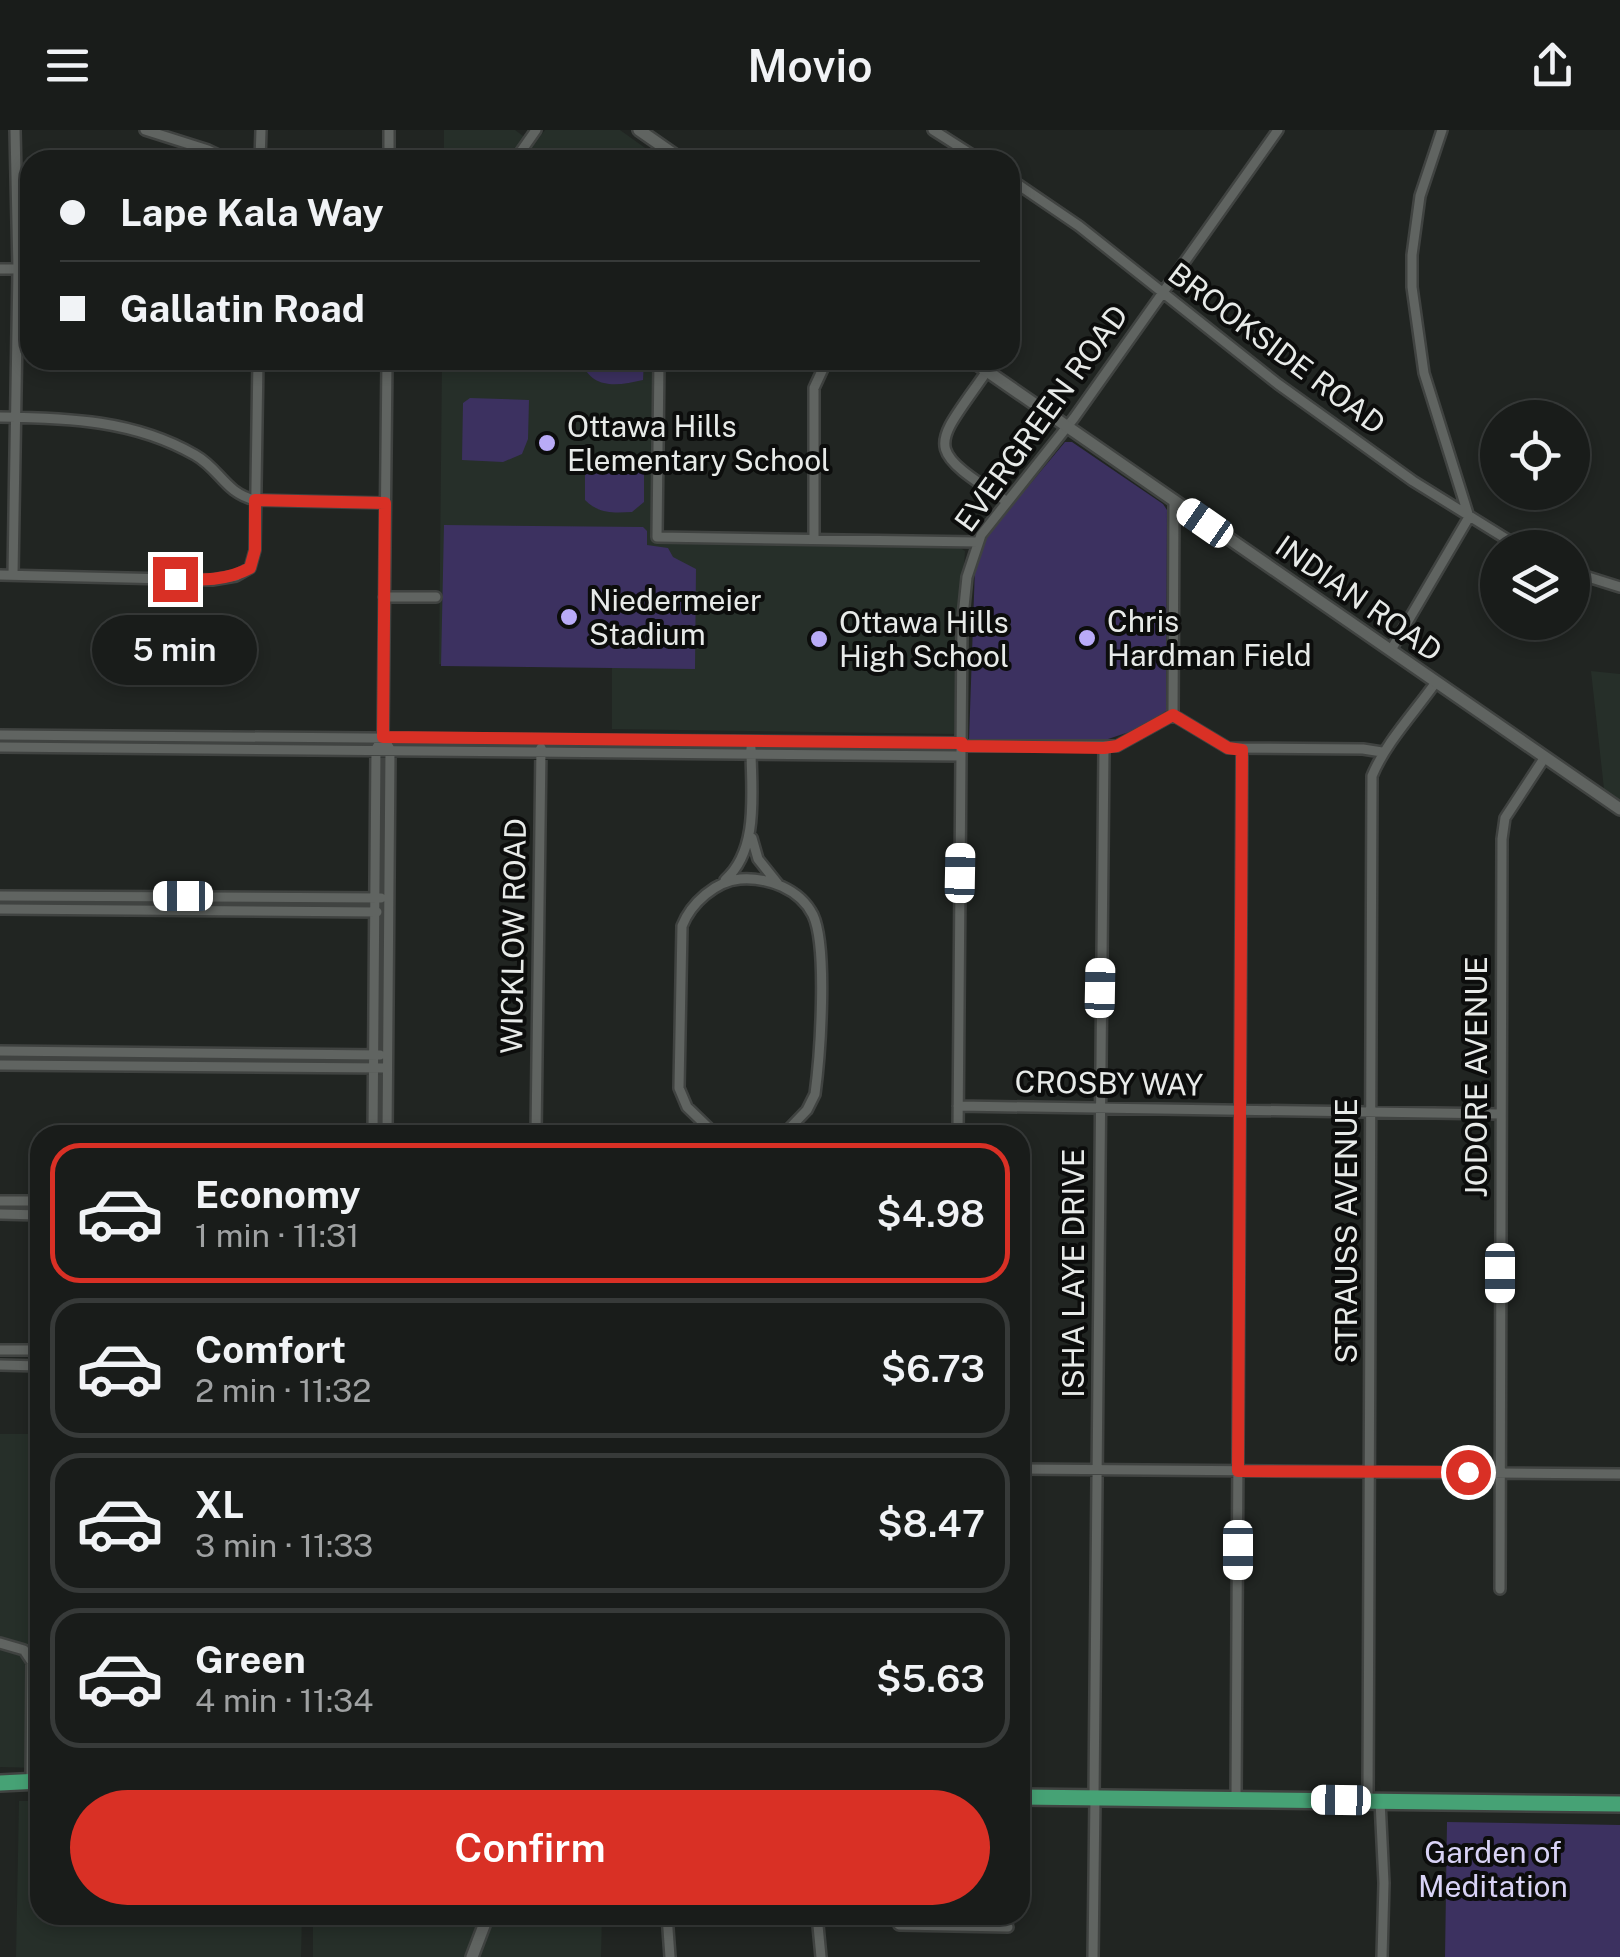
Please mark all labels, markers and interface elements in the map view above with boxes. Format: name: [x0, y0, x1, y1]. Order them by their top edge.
icon: menu: [40, 38, 95, 93]
icon: share: [1525, 38, 1580, 93]
text: Movio: [747, 39, 873, 92]
text: Lape Kala Way: [120, 190, 384, 235]
street label: BROOKSIDE ROAD: [1162, 255, 1392, 441]
text: Gallatin Road: [120, 286, 365, 331]
street label: EVERGREEN ROAD: [947, 298, 1135, 538]
map controls: [1480, 400, 1590, 640]
button: locate: [1480, 400, 1590, 510]
place label: Ottawa Hills Elementary School: [567, 408, 830, 478]
marker: Ottawa Hills Elementary School: [536, 432, 558, 454]
car: [1172, 494, 1238, 552]
street label: INDIAN ROAD: [1269, 527, 1449, 669]
button: layers: [1480, 530, 1590, 640]
route end: [153, 557, 198, 602]
place label: Niedermeier Stadium: [589, 582, 762, 652]
place label: Chris Hardman Field: [1107, 603, 1312, 673]
place label: Ottawa Hills High School: [839, 604, 1009, 674]
marker: Niedermeier Stadium: [558, 606, 580, 628]
callout: 5 min: [92, 614, 258, 684]
marker: Chris Hardman Field: [1076, 627, 1098, 649]
marker: Ottawa Hills High School: [808, 628, 830, 650]
text: 5 min: [133, 631, 216, 668]
street label: WICKLOW ROAD: [493, 818, 533, 1054]
car: [944, 843, 976, 903]
car: [153, 881, 213, 911]
street label: JODORE AVENUE: [1458, 956, 1494, 1198]
car: [1084, 958, 1116, 1018]
street label: CROSBY WAY: [1014, 1063, 1204, 1103]
street label: STRAUSS AVENUE: [1328, 1098, 1364, 1364]
street label: ISHA LAYE DRIVE: [1055, 1148, 1091, 1398]
icon: car: [75, 1168, 165, 1258]
text: Economy: [195, 1172, 361, 1217]
text: $4.98: [876, 1191, 985, 1236]
text: 1 min · 11:31: [195, 1217, 359, 1254]
car: [1485, 1243, 1515, 1303]
icon: car: [75, 1323, 165, 1413]
text: Comfort: [195, 1327, 346, 1372]
text: $6.73: [881, 1346, 985, 1391]
text: 2 min · 11:32: [195, 1372, 371, 1409]
route start: [1446, 1450, 1491, 1495]
icon: car: [75, 1478, 165, 1568]
text: XL: [195, 1482, 244, 1527]
text: $8.47: [877, 1501, 985, 1546]
car: [1223, 1520, 1253, 1580]
text: 3 min · 11:33: [195, 1527, 373, 1564]
icon: car: [75, 1633, 165, 1723]
text: Green: [195, 1637, 306, 1682]
text: $5.63: [876, 1656, 985, 1701]
text: 4 min · 11:34: [195, 1682, 373, 1719]
car: [1311, 1784, 1371, 1816]
button: Confirm: [70, 1790, 990, 1905]
park label: Garden of Meditation: [1418, 1834, 1568, 1904]

